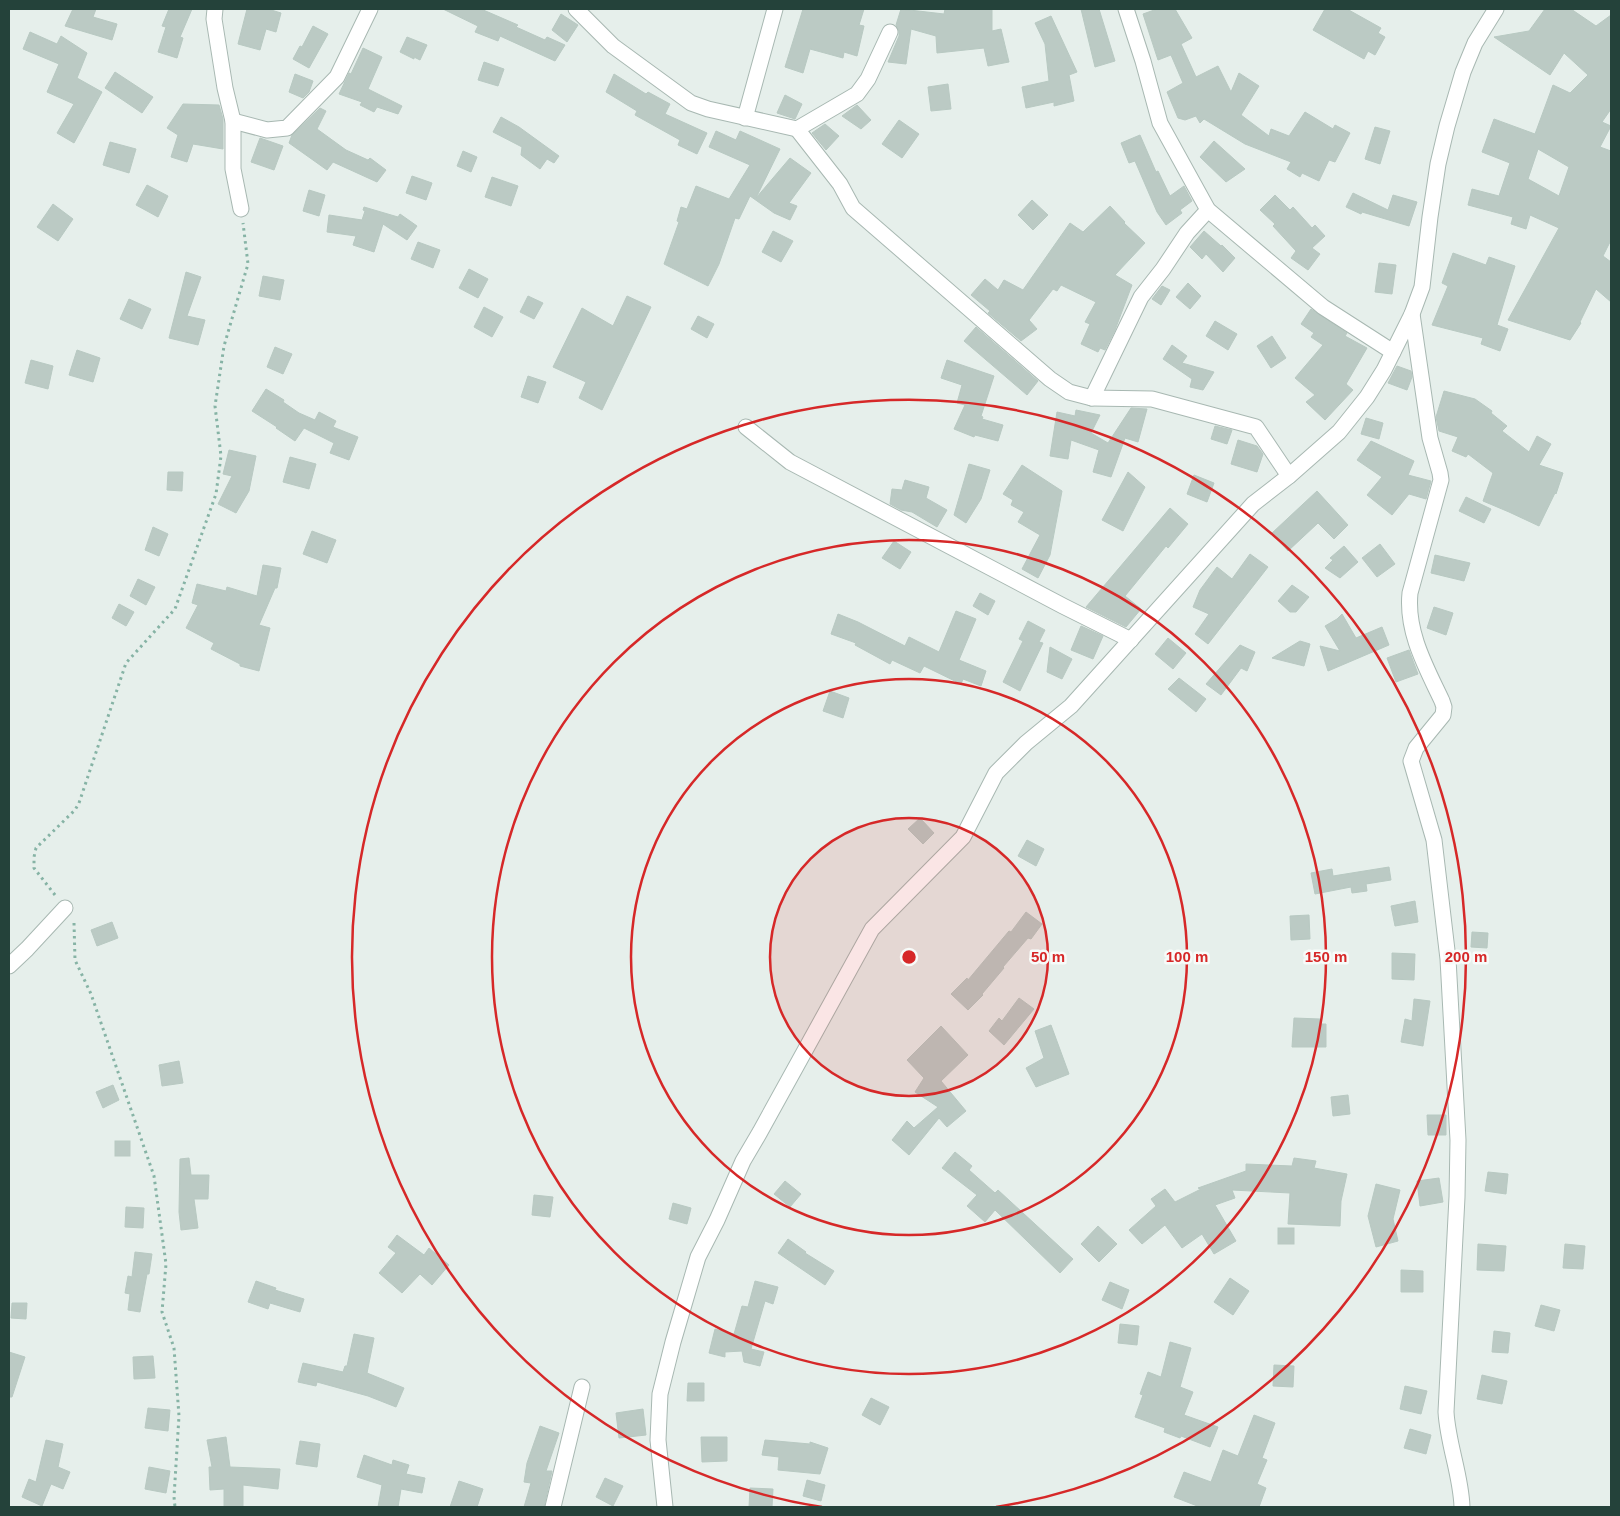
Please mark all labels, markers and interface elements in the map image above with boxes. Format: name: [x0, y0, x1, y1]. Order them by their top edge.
centre of rings: [900, 948, 918, 966]
text: 50 m: [1031, 948, 1065, 965]
text: 100 m: [1166, 948, 1208, 965]
text: 150 m: [1305, 948, 1347, 965]
text: 200 m: [1445, 948, 1487, 965]

